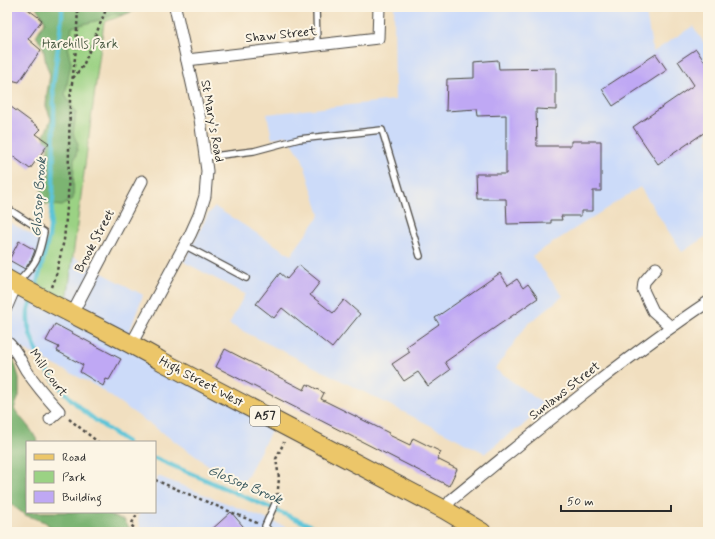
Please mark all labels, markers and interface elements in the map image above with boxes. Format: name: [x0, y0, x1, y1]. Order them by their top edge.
street label: Shaw Street: [244, 23, 318, 47]
park label: Harehills Park: [42, 36, 119, 53]
street label: St Mary's Road: [196, 79, 228, 163]
water label: Glossop Brook: [27, 156, 51, 237]
street label: Brook Street: [71, 206, 119, 276]
street label: Mill Court: [25, 346, 71, 400]
street label: High Street West: [155, 353, 246, 413]
street label: Sunlaws Street: [526, 358, 604, 424]
road number: A57: [250, 406, 280, 426]
legend: [26, 441, 156, 513]
text: Road: [62, 450, 86, 466]
water label: Glossop Brook: [205, 461, 286, 509]
text: Park: [62, 470, 86, 486]
scale bar: [561, 487, 671, 513]
text: Building: [62, 490, 102, 507]
text: 50 m: [567, 494, 594, 510]

